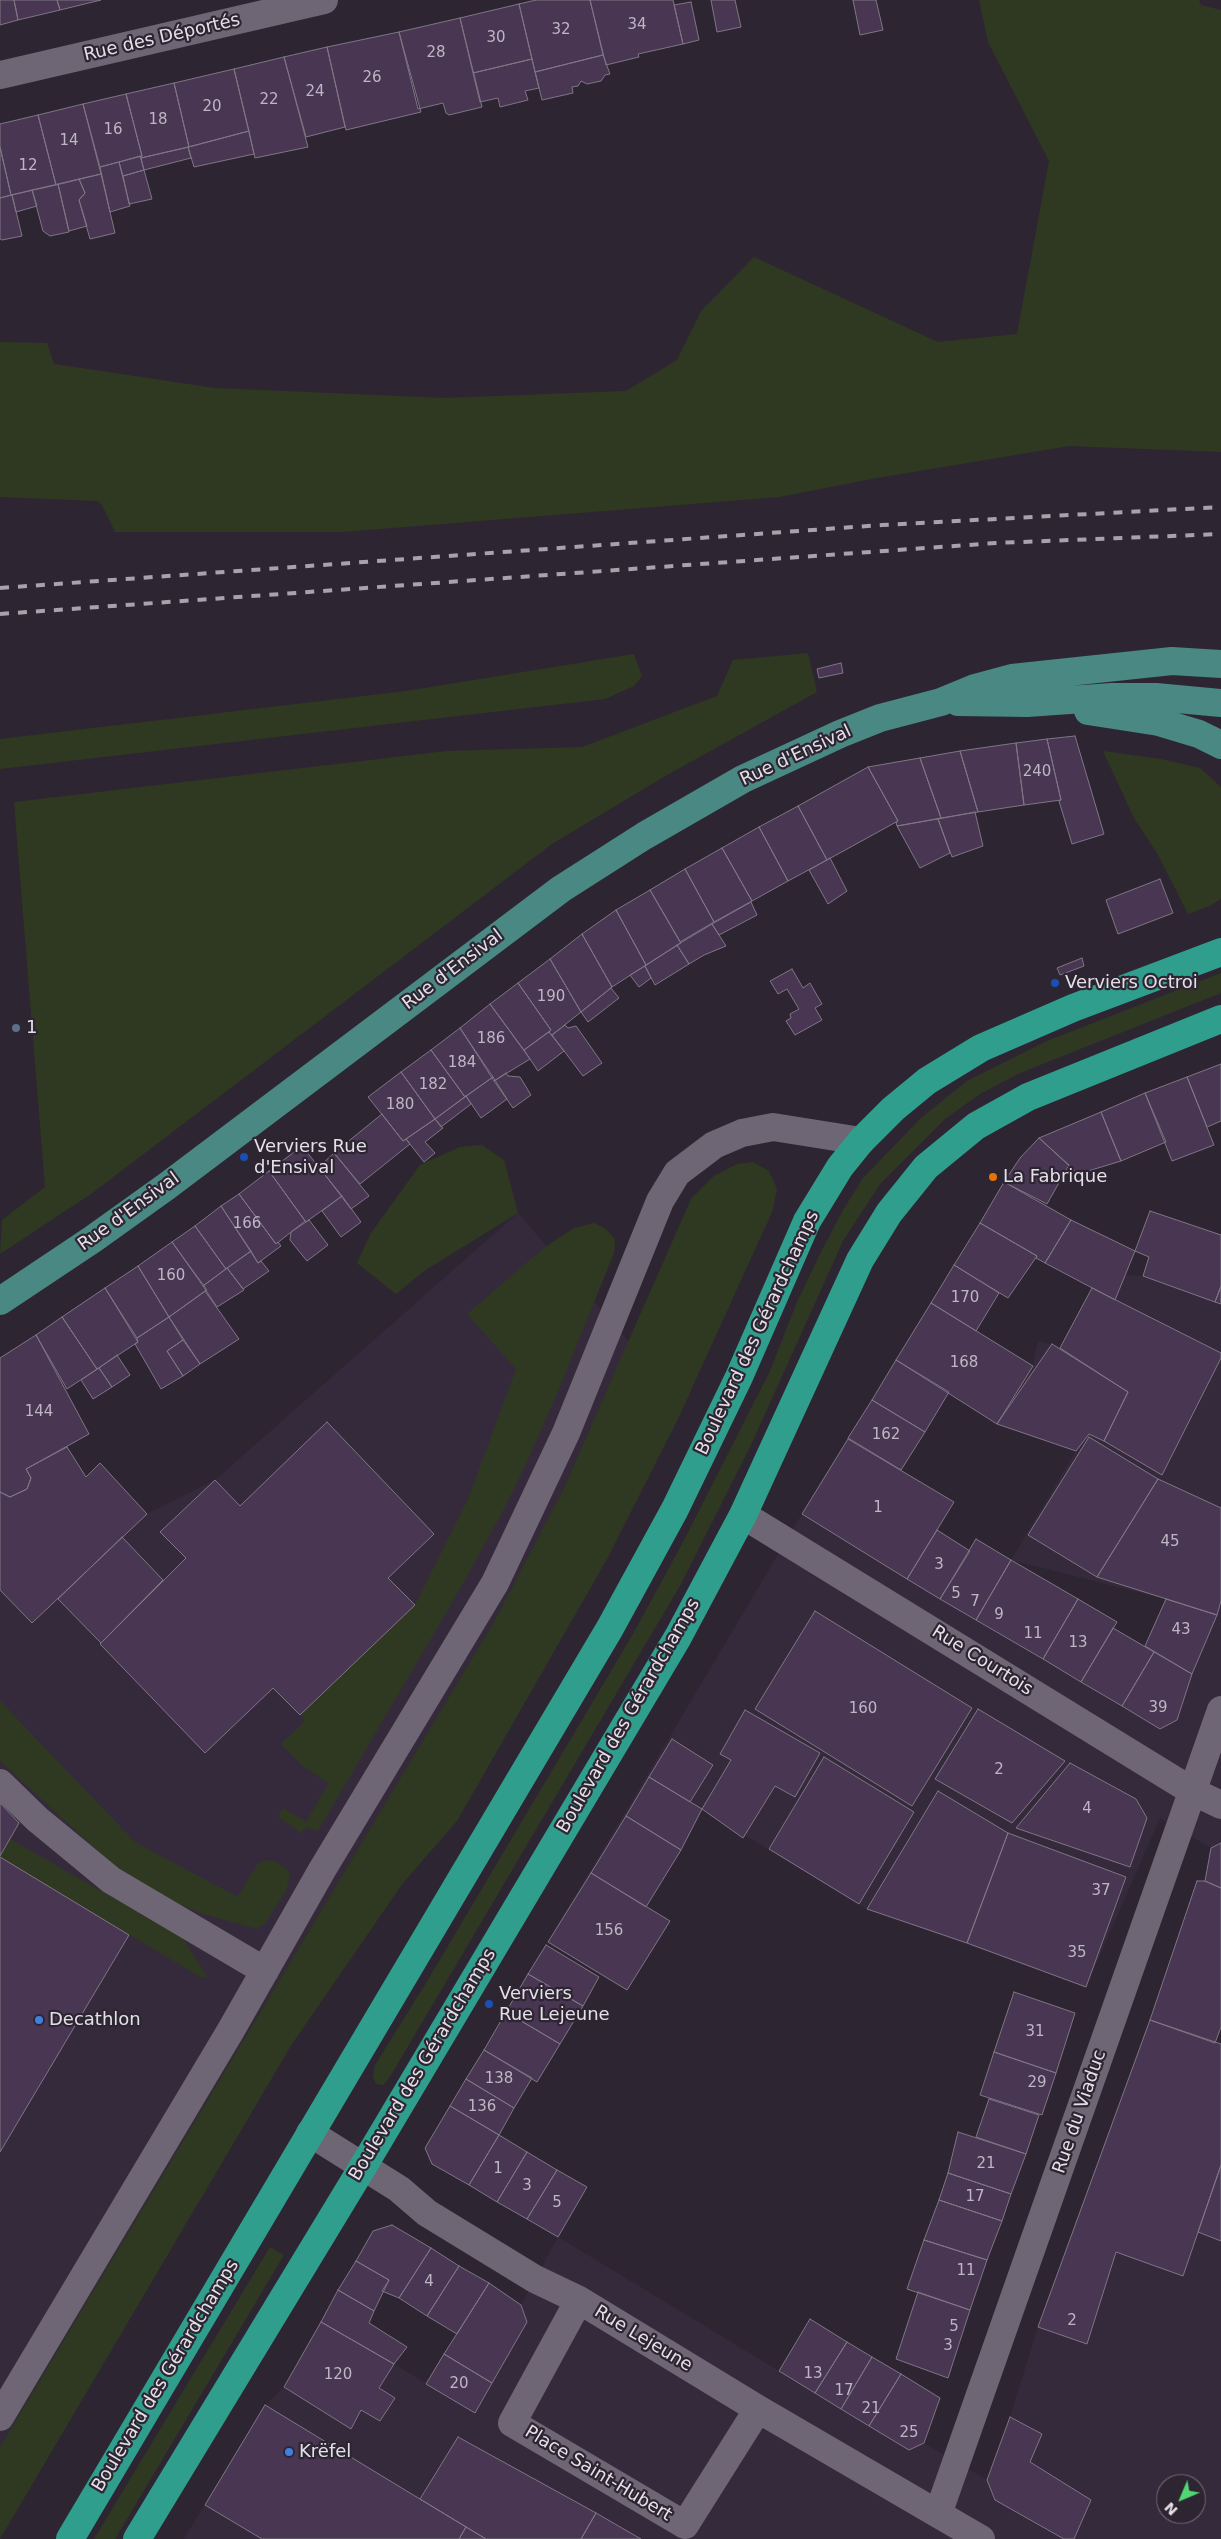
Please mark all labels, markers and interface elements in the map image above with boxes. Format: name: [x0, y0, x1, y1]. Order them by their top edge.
street label: Rue des Déportés: [82, 10, 242, 66]
house number: 34: [627, 16, 647, 34]
house number: 32: [551, 21, 571, 39]
house number: 30: [486, 29, 506, 47]
house number: 28: [426, 44, 446, 62]
house number: 26: [362, 69, 382, 87]
house number: 24: [305, 83, 325, 101]
house number: 22: [259, 91, 279, 109]
house number: 20: [202, 98, 222, 116]
house number: 18: [148, 111, 168, 129]
house number: 16: [103, 121, 123, 139]
house number: 14: [59, 132, 79, 150]
house number: 12: [18, 157, 38, 175]
street label: Rue d'Ensival: [737, 721, 855, 791]
house number: 240: [1023, 763, 1051, 781]
street label: Rue d'Ensival: [399, 925, 507, 1015]
place label: Verviers Octroi: [1065, 972, 1198, 994]
marker: Verviers Octroi: [1049, 977, 1061, 989]
house number: 190: [537, 988, 565, 1006]
place label: 1: [26, 1017, 37, 1039]
marker: 1: [10, 1022, 22, 1034]
house number: 186: [477, 1030, 505, 1048]
house number: 184: [448, 1054, 476, 1072]
house number: 182: [419, 1076, 447, 1094]
house number: 180: [386, 1096, 414, 1114]
place label: Verviers Rue d'Ensival: [254, 1136, 367, 1178]
marker: Verviers Rue d'Ensival: [238, 1151, 250, 1163]
place label: La Fabrique: [1003, 1166, 1107, 1188]
street label: Rue d'Ensival: [74, 1168, 184, 1256]
marker: La Fabrique: [987, 1171, 999, 1183]
street label: Boulevard des Gérardchamps: [692, 1207, 824, 1459]
house number: 166: [233, 1215, 261, 1233]
house number: 160: [157, 1267, 185, 1285]
house number: 170: [951, 1289, 979, 1307]
house number: 168: [950, 1354, 978, 1372]
house number: 144: [25, 1403, 53, 1421]
house number: 162: [872, 1426, 900, 1444]
house number: 1: [873, 1499, 883, 1517]
house number: 45: [1160, 1533, 1180, 1551]
house number: 3: [934, 1556, 944, 1574]
house number: 5: [951, 1585, 961, 1603]
house number: 7: [970, 1593, 980, 1611]
street label: Boulevard des Gérardchamps: [553, 1595, 705, 1837]
house number: 9: [994, 1606, 1004, 1624]
street label: Rue Courtois: [928, 1621, 1036, 1701]
house number: 43: [1171, 1621, 1191, 1639]
house number: 11: [1023, 1625, 1043, 1643]
house number: 13: [1068, 1634, 1088, 1652]
house number: 39: [1148, 1699, 1168, 1717]
house number: 160: [849, 1700, 877, 1718]
house number: 2: [994, 1761, 1004, 1779]
house number: 4: [1082, 1800, 1092, 1818]
house number: 37: [1091, 1882, 1111, 1900]
house number: 156: [595, 1922, 623, 1940]
house number: 35: [1067, 1944, 1087, 1962]
street label: Boulevard des Gérardchamps: [345, 1945, 501, 2185]
place label: Verviers Rue Lejeune: [499, 1983, 610, 2026]
marker: Verviers Rue Lejeune: [483, 1998, 495, 2010]
place label: Decathlon: [49, 2009, 141, 2031]
marker: Decathlon: [33, 2014, 45, 2026]
house number: 31: [1025, 2023, 1045, 2041]
street label: Rue du Viaduc: [1049, 2047, 1111, 2177]
house number: 138: [485, 2070, 513, 2088]
house number: 29: [1027, 2074, 1047, 2092]
house number: 136: [468, 2098, 496, 2116]
house number: 21: [976, 2155, 996, 2173]
house number: 1: [493, 2160, 503, 2178]
house number: 3: [522, 2177, 532, 2195]
house number: 17: [965, 2188, 985, 2206]
house number: 5: [552, 2194, 562, 2212]
street label: Boulevard des Gérardchamps: [88, 2256, 244, 2496]
house number: 11: [956, 2262, 976, 2280]
house number: 4: [424, 2273, 434, 2291]
street label: Rue Lejeune: [590, 2301, 696, 2377]
house number: 2: [1067, 2312, 1077, 2330]
house number: 5: [949, 2318, 959, 2336]
house number: 3: [943, 2337, 953, 2355]
house number: 13: [803, 2365, 823, 2383]
house number: 120: [324, 2366, 352, 2384]
house number: 20: [449, 2375, 469, 2393]
house number: 17: [834, 2382, 854, 2400]
house number: 21: [861, 2400, 881, 2418]
street label: Place Saint-Hubert: [520, 2422, 676, 2526]
house number: 25: [899, 2424, 919, 2442]
place label: Krëfel: [299, 2441, 351, 2463]
marker: Krëfel: [283, 2446, 295, 2458]
north arrow: [1156, 2474, 1206, 2524]
text: N: [1161, 2499, 1181, 2519]

